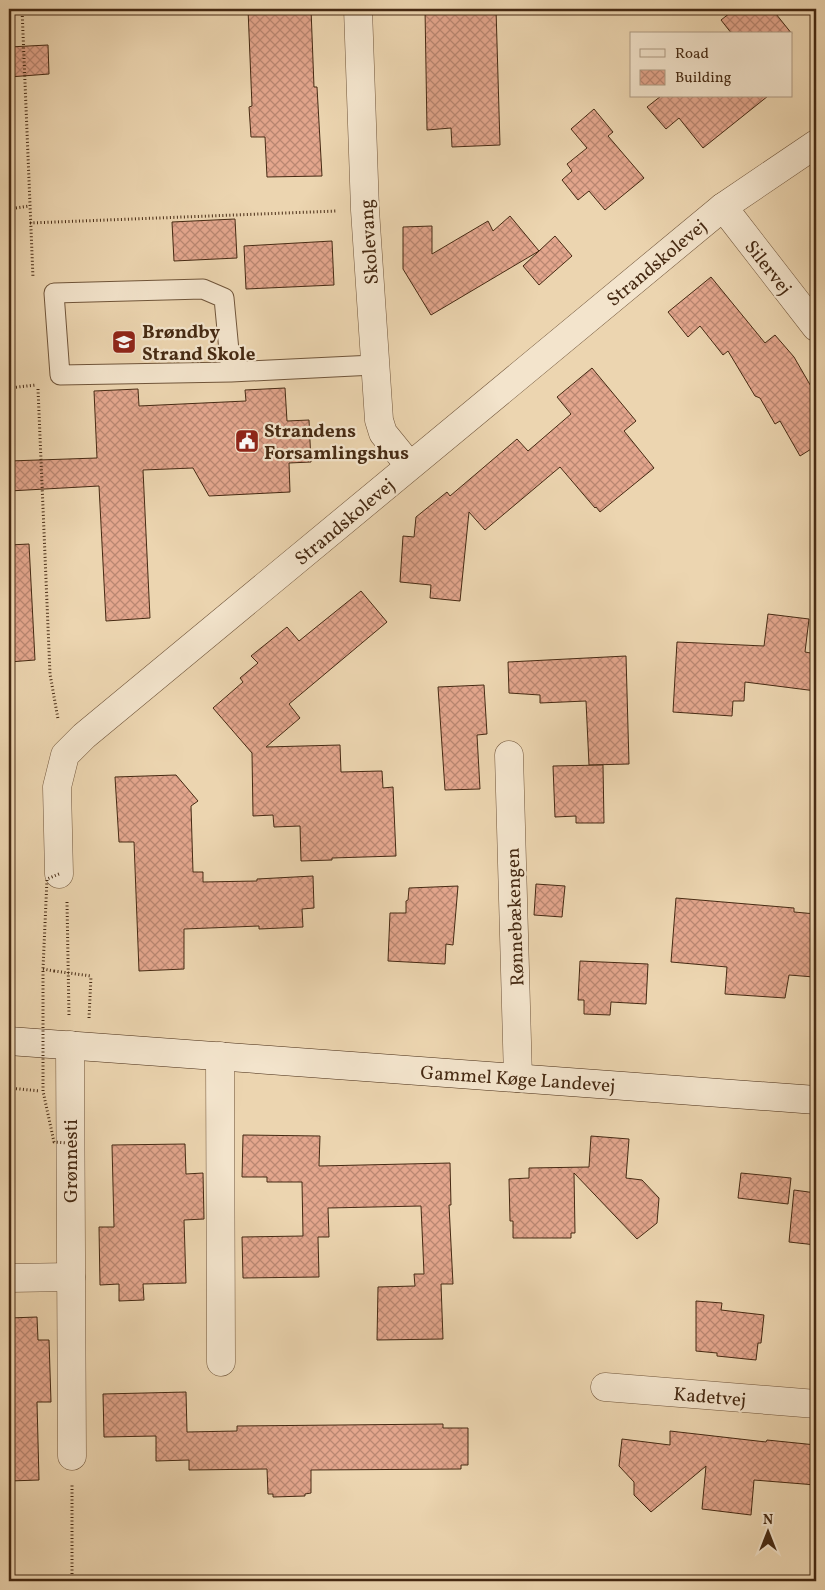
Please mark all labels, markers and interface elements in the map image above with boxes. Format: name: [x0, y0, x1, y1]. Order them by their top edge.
legend: [630, 32, 792, 98]
text: Road: [675, 44, 709, 65]
text: Building: [675, 68, 732, 89]
street label: Skolevang: [354, 198, 386, 285]
street label: Strandskolevej: [602, 214, 713, 313]
street label: Silervej: [738, 235, 797, 301]
place label: Brøndby Strand Skole: [142, 320, 256, 368]
school or university icon: Brøndby Strand Skole: [111, 329, 137, 355]
place label: Strandens Forsamlingshus: [264, 419, 409, 467]
public building icon: Strandens Forsamlingshus: [234, 428, 260, 454]
street label: Strandskolevej: [290, 473, 401, 572]
street label: Rønnebækengen: [501, 847, 531, 987]
street label: Gammel Køge Landevej: [419, 1060, 616, 1100]
street label: Grønnesti: [59, 1119, 85, 1203]
street label: Kadetvej: [672, 1382, 747, 1414]
north arrow: [742, 1508, 792, 1558]
text: N: [763, 1511, 773, 1530]

